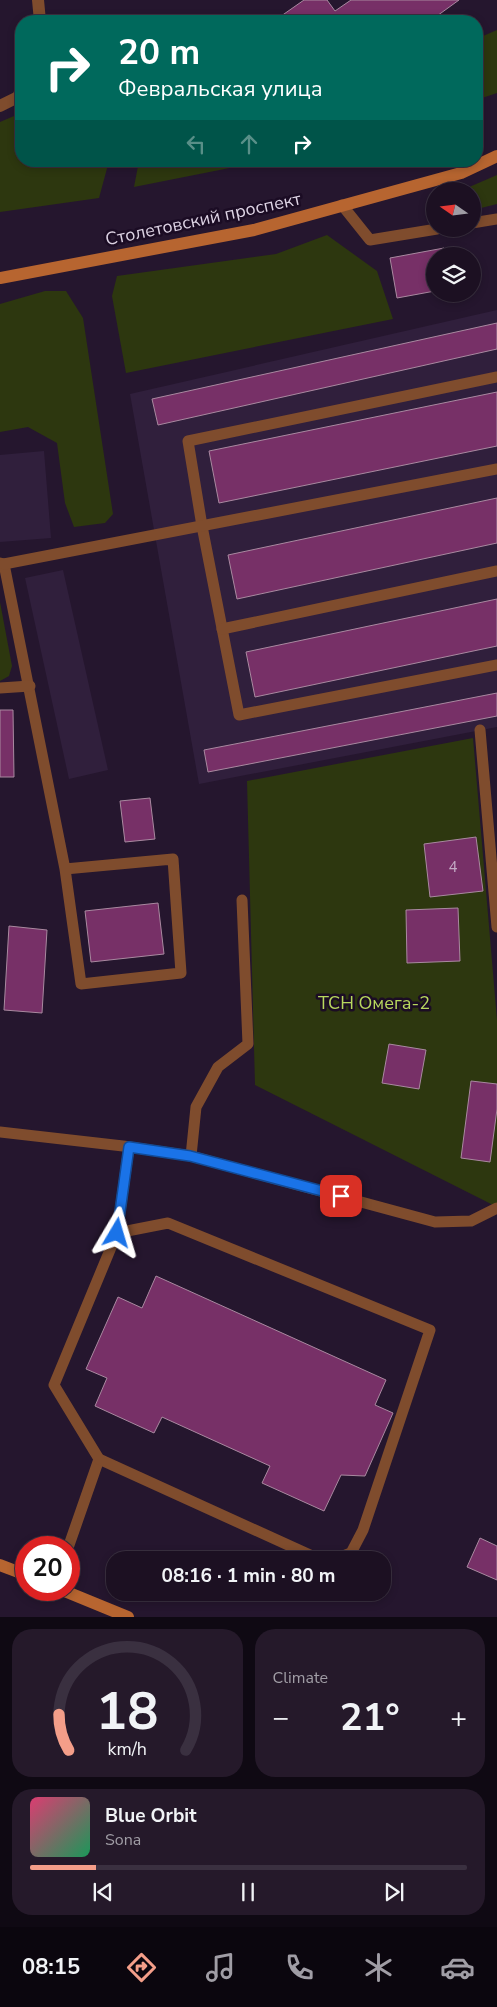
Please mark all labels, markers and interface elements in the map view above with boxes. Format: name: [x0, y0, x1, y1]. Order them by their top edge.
text: 20 m: [118, 29, 200, 76]
icon: right: [35, 35, 100, 100]
text: Февральская улица: [118, 74, 323, 104]
icon: left: [182, 130, 210, 158]
icon: ahead: [235, 130, 263, 158]
icon: right: [288, 130, 316, 158]
north arrow: [426, 182, 481, 238]
map controls: [426, 182, 481, 302]
street label: Столетовский проспект: [103, 187, 303, 251]
button: layers: [426, 247, 481, 302]
house number: 4: [448, 857, 458, 877]
park label: ТСН Омега-2: [318, 991, 430, 1015]
pin: [320, 1175, 362, 1217]
icon: arrive: [327, 1182, 355, 1210]
position arrow: [90, 1206, 142, 1258]
speed limit sign: 20: [15, 1536, 80, 1601]
text: 08:16 · 1 min · 80 m: [161, 1563, 336, 1589]
text: Climate: [273, 1667, 328, 1689]
text: 18: [96, 1676, 158, 1747]
text: 21°: [340, 1692, 400, 1743]
text: −: [273, 1699, 289, 1737]
text: +: [450, 1699, 467, 1737]
text: km/h: [108, 1737, 147, 1761]
text: Blue Orbit: [105, 1803, 196, 1829]
text: Sona: [105, 1829, 141, 1851]
icon: previous: [89, 1878, 117, 1906]
icon: pause: [234, 1878, 262, 1906]
icon: next: [380, 1878, 408, 1906]
icon: directions: [124, 1950, 159, 1985]
icon: music: [203, 1950, 238, 1985]
icon: phone: [282, 1950, 317, 1985]
icon: climate: [361, 1950, 396, 1985]
icon: car: [440, 1950, 475, 1985]
text: 08:15: [22, 1952, 80, 1982]

